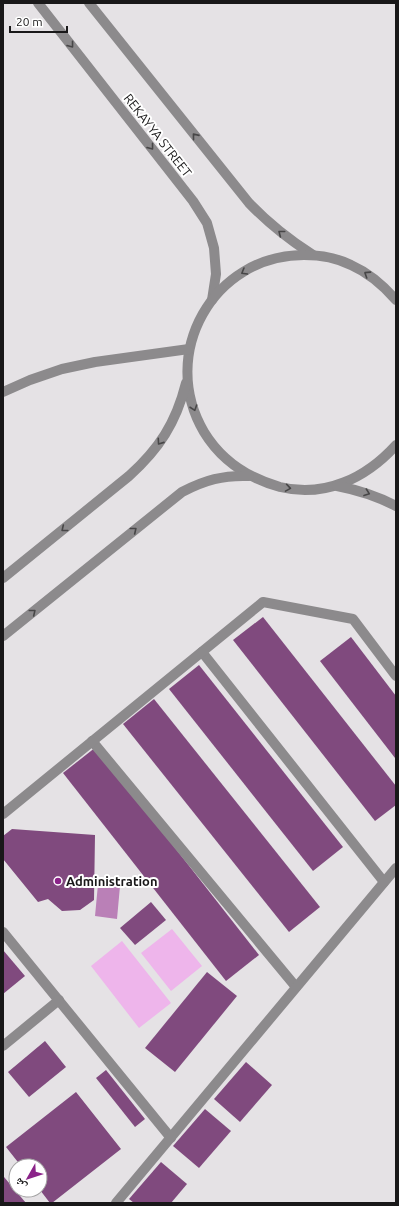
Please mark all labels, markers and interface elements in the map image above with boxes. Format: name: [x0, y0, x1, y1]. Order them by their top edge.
scale bar: [10, 8, 67, 34]
text: 20 m: [16, 15, 43, 28]
one-way arrow: [66, 40, 73, 47]
street label: REKAYYA STREET: [121, 91, 195, 179]
one-way arrow: [193, 134, 200, 141]
one-way arrow: [146, 142, 153, 149]
one-way arrow: [279, 231, 286, 238]
one-way arrow: [241, 267, 248, 274]
one-way arrow: [364, 271, 371, 279]
one-way arrow: [189, 405, 197, 412]
one-way arrow: [158, 438, 165, 445]
one-way arrow: [285, 483, 291, 492]
one-way arrow: [364, 489, 371, 497]
one-way arrow: [61, 524, 68, 531]
one-way arrow: [129, 527, 137, 534]
one-way arrow: [29, 609, 36, 616]
place label: Administration: [66, 874, 158, 888]
marker: Administration: [53, 876, 63, 886]
north arrow: [8, 1158, 48, 1198]
text: ش: [12, 1174, 30, 1193]

